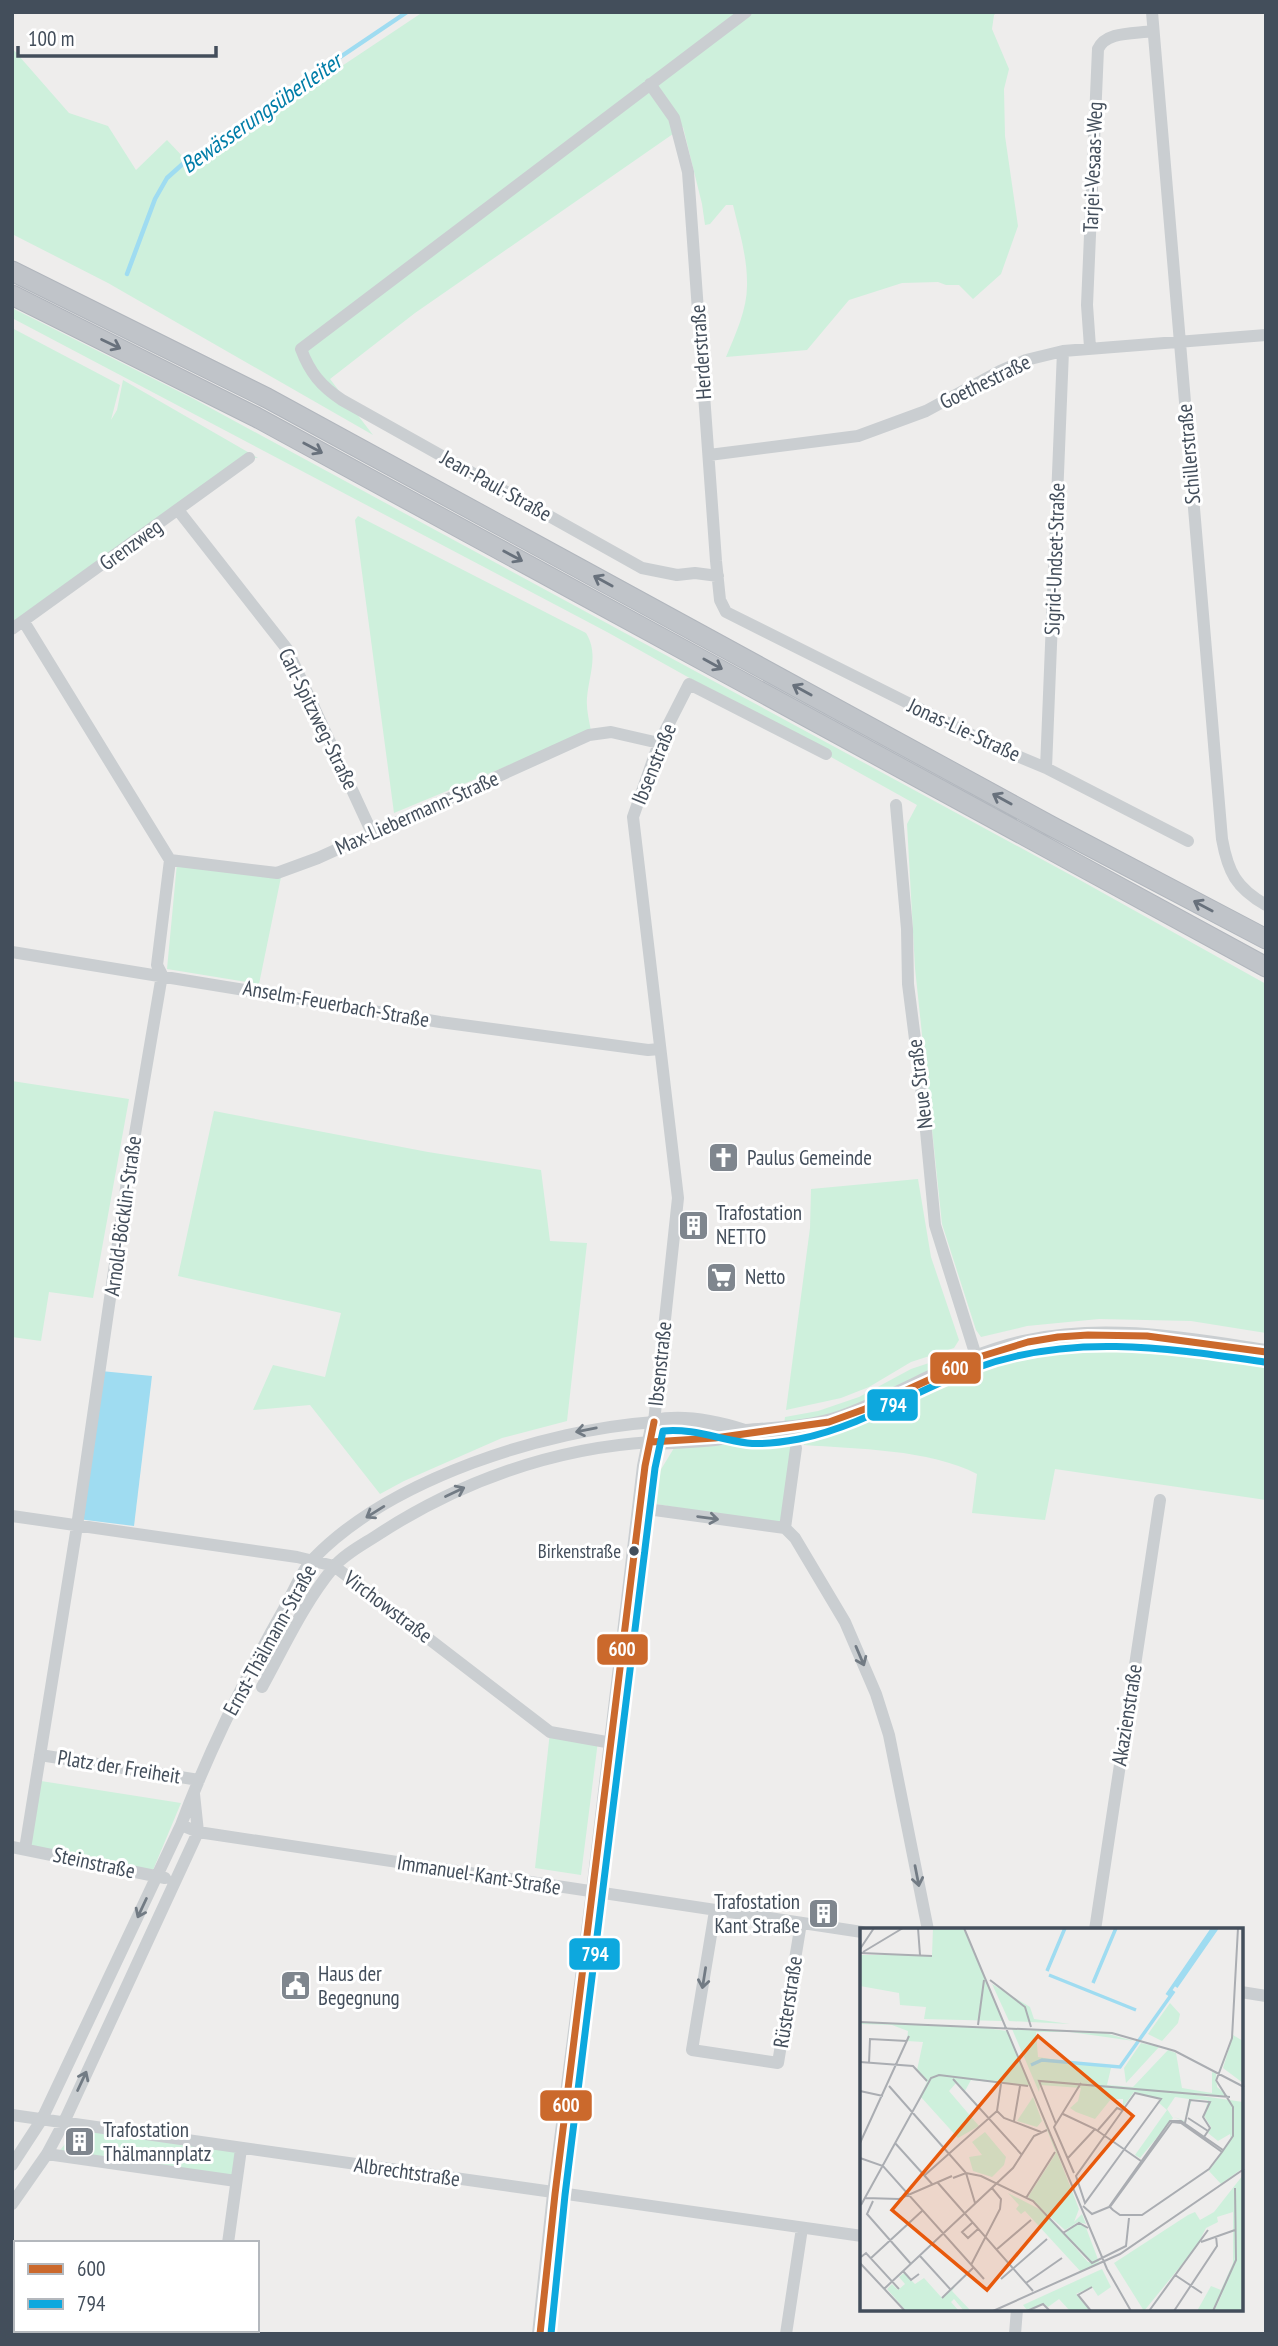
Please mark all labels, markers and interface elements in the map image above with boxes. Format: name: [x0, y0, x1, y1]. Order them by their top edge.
scale bar: [18, 14, 215, 58]
text: 100 m: [28, 25, 74, 52]
water label: Bewässerungsüberleiter: [175, 44, 350, 179]
street label: Tarjei-Vesaas-Weg: [1077, 101, 1108, 233]
street label: Herderstraße: [684, 304, 717, 400]
one-way arrow: [100, 338, 121, 352]
street label: Goethestraße: [935, 348, 1035, 415]
street label: Schillerstraße: [1171, 403, 1206, 505]
one-way arrow: [302, 442, 323, 455]
street label: Jean-Paul-Straße: [435, 444, 556, 527]
street label: Sigrid-Undset-Straße: [1038, 482, 1071, 636]
street label: Grenzweg: [94, 513, 167, 576]
one-way arrow: [503, 549, 523, 563]
one-way arrow: [593, 573, 614, 587]
street label: Carl-Spitzweg-Straße: [273, 644, 364, 794]
one-way arrow: [703, 658, 723, 672]
one-way arrow: [793, 683, 813, 697]
street label: Jonas-Lie-Straße: [903, 691, 1025, 767]
street label: Ibsenstraße: [625, 719, 682, 808]
street label: Max-Liebermann-Straße: [331, 764, 503, 861]
one-way arrow: [992, 792, 1013, 805]
one-way arrow: [1193, 898, 1214, 912]
street label: Anselm-Feuerbach-Straße: [241, 974, 431, 1033]
street label: Neue Straße: [901, 1038, 938, 1130]
street label: Arnold-Böcklin-Straße: [98, 1134, 147, 1298]
church icon: Paulus Gemeinde: [707, 1141, 741, 1175]
place label: Paulus Gemeinde: [747, 1144, 872, 1171]
place label: Trafostation NETTO: [716, 1199, 802, 1250]
building icon: Trafostation NETTO: [676, 1208, 710, 1242]
supermarket icon: Netto: [705, 1260, 739, 1294]
place label: Netto: [745, 1263, 785, 1290]
street label: Ibsenstraße: [642, 1320, 677, 1408]
line badge: 600: [929, 1351, 982, 1385]
text: 600: [941, 1356, 969, 1380]
line badge: 794: [866, 1388, 919, 1422]
text: 794: [879, 1393, 907, 1417]
one-way arrow: [575, 1424, 598, 1438]
one-way arrow: [444, 1485, 465, 1498]
one-way arrow: [366, 1506, 386, 1520]
one-way arrow: [696, 1511, 719, 1524]
place label: Birkenstraße: [538, 1539, 621, 1563]
marker: Birkenstraße: [627, 1544, 641, 1558]
street label: Ernst-Thälmann-Straße: [217, 1560, 322, 1720]
street label: Virchowstraße: [338, 1564, 438, 1649]
line badge: 600: [596, 1633, 649, 1666]
text: 600: [608, 1637, 636, 1661]
one-way arrow: [855, 1645, 868, 1667]
street label: Akazienstraße: [1105, 1662, 1148, 1768]
street label: Platz der Freiheit: [56, 1743, 183, 1790]
street label: Steinstraße: [51, 1841, 138, 1884]
street label: Immanuel-Kant-Straße: [395, 1848, 563, 1901]
one-way arrow: [911, 1864, 925, 1887]
place label: Trafostation Kant Straße: [714, 1888, 800, 1939]
one-way arrow: [134, 1897, 148, 1918]
building icon: Trafostation Kant Straße: [806, 1897, 840, 1931]
inset map: [860, 1928, 1243, 2311]
line badge: 794: [568, 1937, 621, 1971]
text: 794: [581, 1942, 609, 1966]
street label: Rüsterstraße: [767, 1954, 808, 2050]
place label: Haus der Begegnung: [318, 1960, 400, 2011]
one-way arrow: [697, 1966, 710, 1989]
public building icon: Haus der Begegnung: [278, 1969, 312, 2003]
one-way arrow: [76, 2071, 89, 2092]
line badge: 600: [539, 2089, 593, 2122]
text: 600: [552, 2093, 580, 2117]
place label: Trafostation Thälmannplatz: [103, 2116, 211, 2167]
building icon: Trafostation Thälmannplatz: [63, 2125, 97, 2159]
street label: Albrechtstraße: [352, 2151, 462, 2192]
legend: [14, 2241, 259, 2332]
text: 600: [77, 2255, 105, 2282]
text: 794: [77, 2290, 106, 2317]

